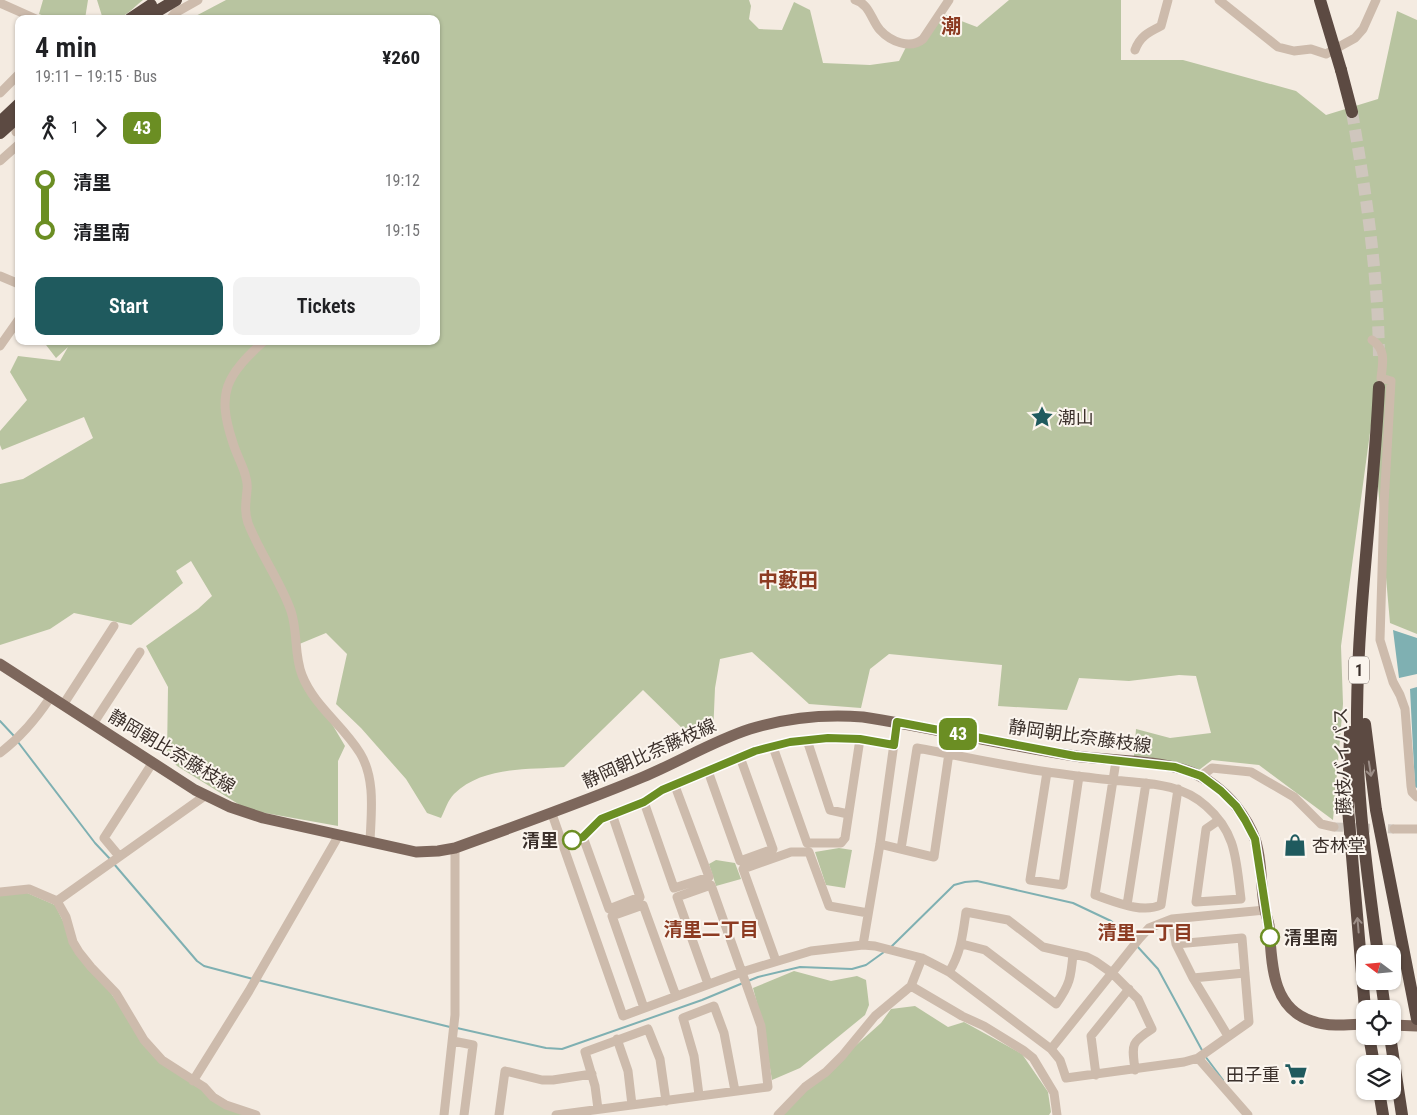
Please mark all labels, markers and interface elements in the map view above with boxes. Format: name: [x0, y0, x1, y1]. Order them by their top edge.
district label: 潮: [941, 14, 961, 38]
text: 4 min: [35, 31, 97, 64]
text: ¥260: [382, 46, 420, 69]
text: 19:11 – 19:15 · Bus: [35, 67, 157, 86]
icon: walk: [35, 114, 63, 142]
icon: forward: [87, 114, 115, 142]
text: 43: [133, 117, 151, 138]
text: 1: [71, 118, 79, 137]
text: 清里: [73, 171, 111, 194]
text: 19:12: [385, 171, 420, 190]
text: 清里南: [73, 221, 130, 244]
text: 19:15: [385, 221, 420, 240]
button: Start: [35, 277, 223, 335]
button: Tickets: [233, 277, 420, 335]
place icon: 潮山: [1029, 404, 1055, 430]
place label: 潮山: [1058, 407, 1094, 428]
district label: 中藪田: [758, 568, 818, 592]
road number: 1: [1349, 656, 1369, 684]
street label: 静岡朝比奈藤枝線: [105, 705, 239, 797]
street label: 藤枝バイパス: [1330, 707, 1354, 815]
street label: 静岡朝比奈藤枝線: [579, 714, 719, 792]
street label: 静岡朝比奈藤枝線: [1007, 716, 1153, 756]
line badge: 43: [936, 718, 980, 750]
text: 43: [949, 723, 967, 744]
one-way arrow: [1365, 761, 1375, 777]
place label: 清里: [522, 830, 558, 851]
marker: 清里: [562, 830, 582, 850]
shop icon: 杏林堂: [1282, 832, 1308, 858]
place label: 杏林堂: [1312, 835, 1366, 856]
district label: 清里二丁目: [663, 918, 759, 941]
one-way arrow: [1353, 918, 1363, 934]
district label: 清里一丁目: [1097, 921, 1193, 944]
marker: 清里南: [1260, 927, 1280, 947]
place label: 清里南: [1284, 927, 1338, 948]
north arrow: [1356, 945, 1401, 990]
map controls: [1356, 945, 1401, 1100]
button: locate: [1356, 1000, 1401, 1045]
button: layers: [1356, 1055, 1401, 1100]
supermarket icon: 田子重: [1283, 1061, 1309, 1087]
place label: 田子重: [1226, 1064, 1280, 1085]

